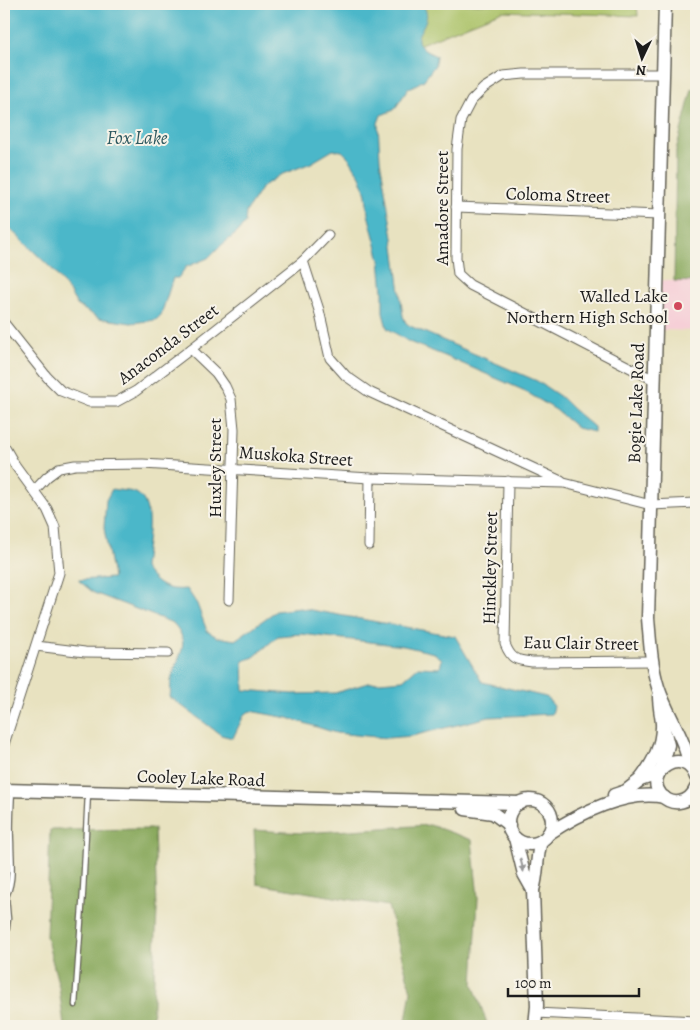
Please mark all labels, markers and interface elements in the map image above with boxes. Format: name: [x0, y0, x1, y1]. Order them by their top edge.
north arrow: [618, 32, 668, 82]
text: N: [635, 61, 647, 80]
water label: Fox Lake: [106, 125, 168, 151]
street label: Amadore Street: [430, 151, 454, 266]
street label: Coloma Street: [505, 181, 611, 209]
place label: Walled Lake Northern High School: [506, 284, 669, 329]
street label: Anaconda Street: [112, 298, 223, 390]
marker: Walled Lake Northern High School: [672, 300, 684, 312]
street label: Bogie Lake Road: [622, 342, 650, 464]
street label: Huxley Street: [203, 418, 227, 518]
street label: Muskoka Street: [238, 440, 354, 472]
street label: Hinckley Street: [477, 511, 503, 625]
street label: Eau Clair Street: [523, 630, 639, 656]
street label: Cooley Lake Road: [137, 764, 266, 792]
one-way arrow: [518, 857, 526, 872]
scale bar: [508, 965, 639, 997]
text: 100 m: [515, 973, 552, 993]

